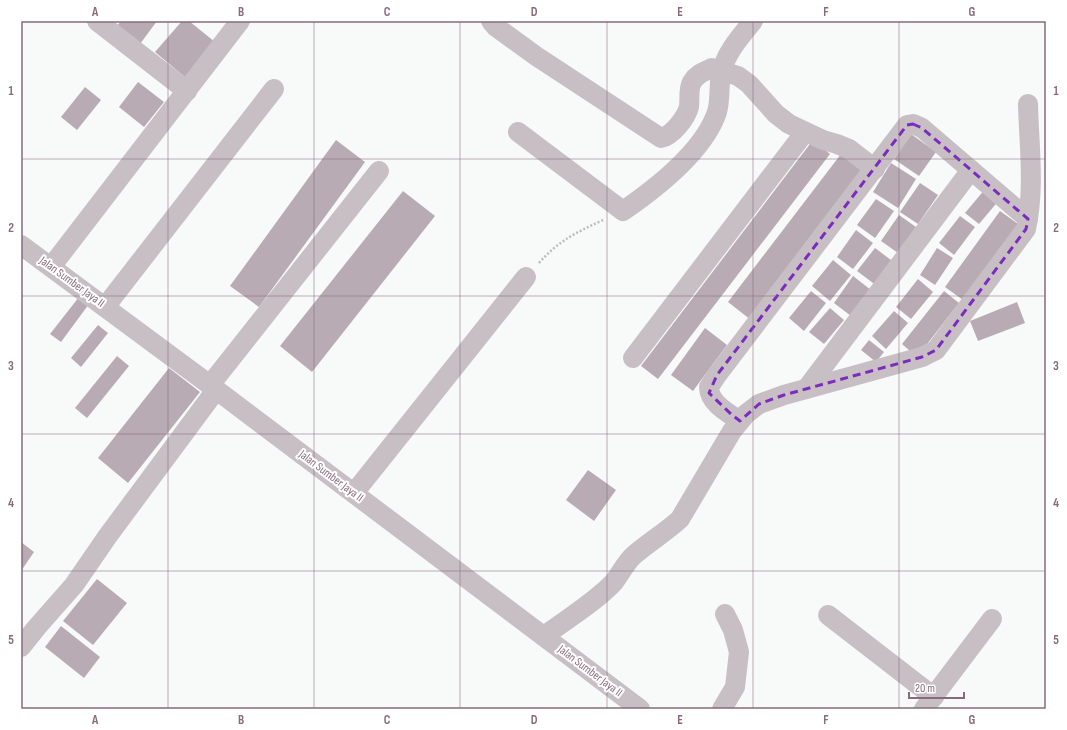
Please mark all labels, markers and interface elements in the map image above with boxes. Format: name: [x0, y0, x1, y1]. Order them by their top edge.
text: A: [91, 4, 99, 20]
text: B: [238, 4, 244, 20]
text: C: [384, 4, 391, 20]
text: D: [531, 4, 538, 20]
text: E: [677, 4, 683, 20]
text: F: [823, 4, 829, 20]
text: G: [969, 4, 976, 20]
text: 1: [8, 83, 14, 99]
text: 1: [1053, 83, 1059, 99]
text: 2: [8, 220, 14, 236]
text: 2: [1053, 220, 1059, 236]
street label: Jalan Sumber Jaya II: [36, 253, 107, 311]
text: 3: [8, 358, 14, 374]
text: 3: [1053, 358, 1059, 374]
street label: Jalan Sumber Jaya II: [295, 446, 366, 505]
text: 4: [8, 495, 14, 511]
text: 4: [1053, 495, 1059, 511]
text: 5: [8, 632, 14, 648]
text: 5: [1053, 632, 1059, 648]
street label: Jalan Sumber Jaya II: [554, 641, 625, 700]
scale bar: [909, 674, 964, 700]
text: 20 m: [915, 681, 935, 696]
text: A: [91, 712, 99, 728]
text: B: [238, 712, 244, 728]
text: C: [384, 712, 391, 728]
text: D: [531, 712, 538, 728]
text: E: [677, 712, 683, 728]
text: F: [823, 712, 829, 728]
text: G: [969, 712, 976, 728]

